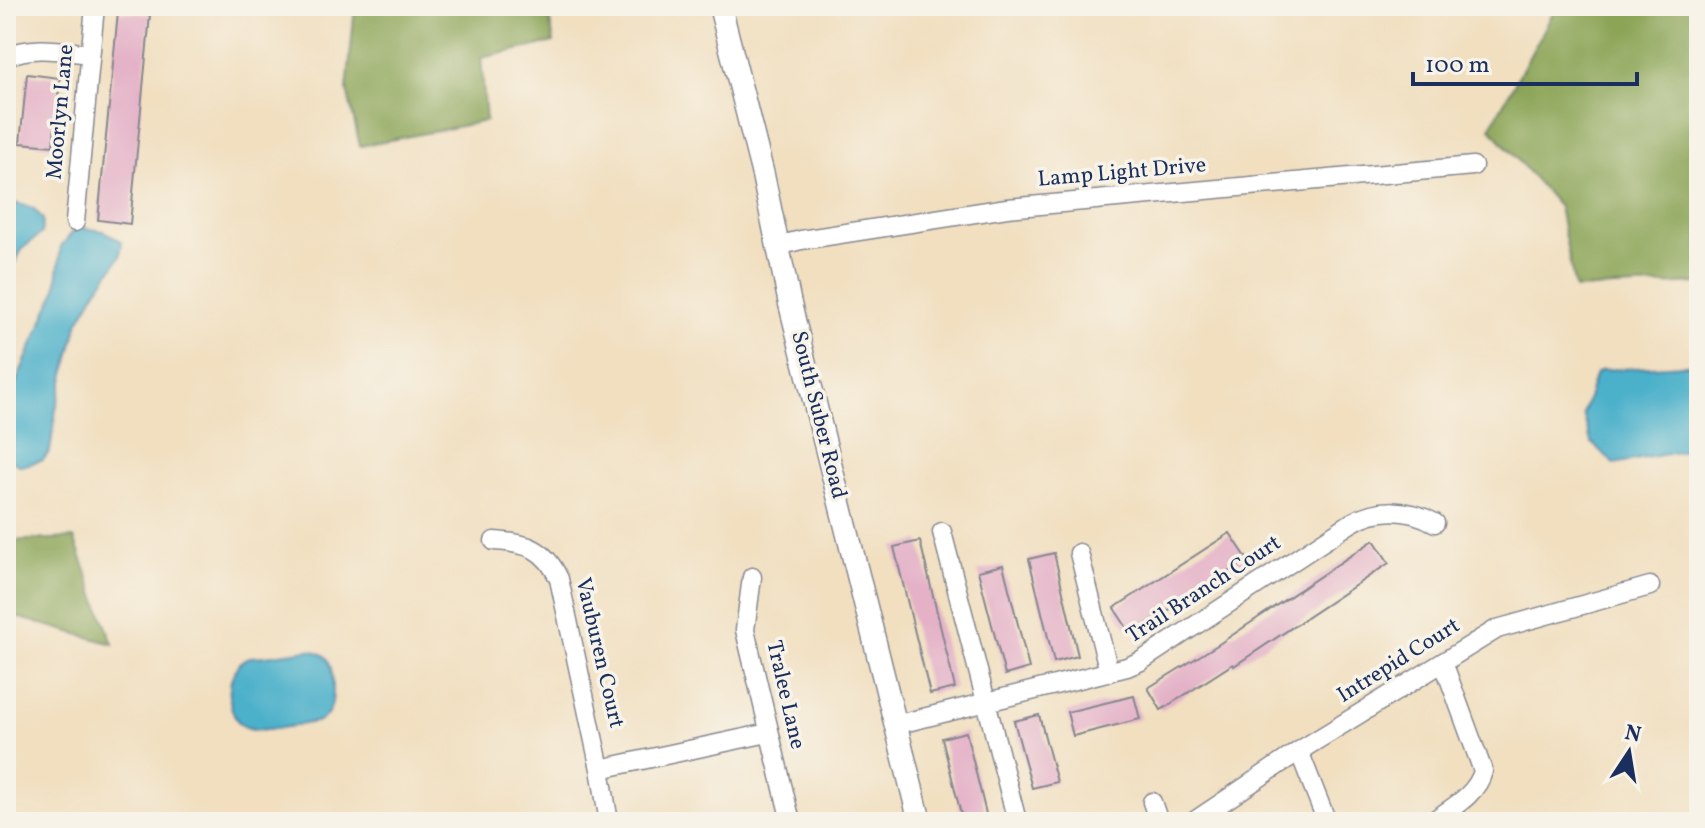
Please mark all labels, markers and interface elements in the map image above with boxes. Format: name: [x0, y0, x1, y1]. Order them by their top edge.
scale bar: [1413, 36, 1637, 86]
street label: Moorlyn Lane: [40, 43, 82, 181]
text: 100 m: [1425, 49, 1490, 83]
street label: Lamp Light Drive: [1037, 150, 1207, 196]
street label: South Suber Road: [782, 328, 854, 502]
street label: Trail Branch Court: [1120, 528, 1288, 652]
street label: Vauburen Court: [567, 575, 631, 732]
street label: Intrepid Court: [1332, 611, 1467, 711]
street label: Tralee Lane: [757, 638, 813, 752]
north arrow: [1589, 712, 1669, 792]
text: N: [1622, 718, 1644, 752]

